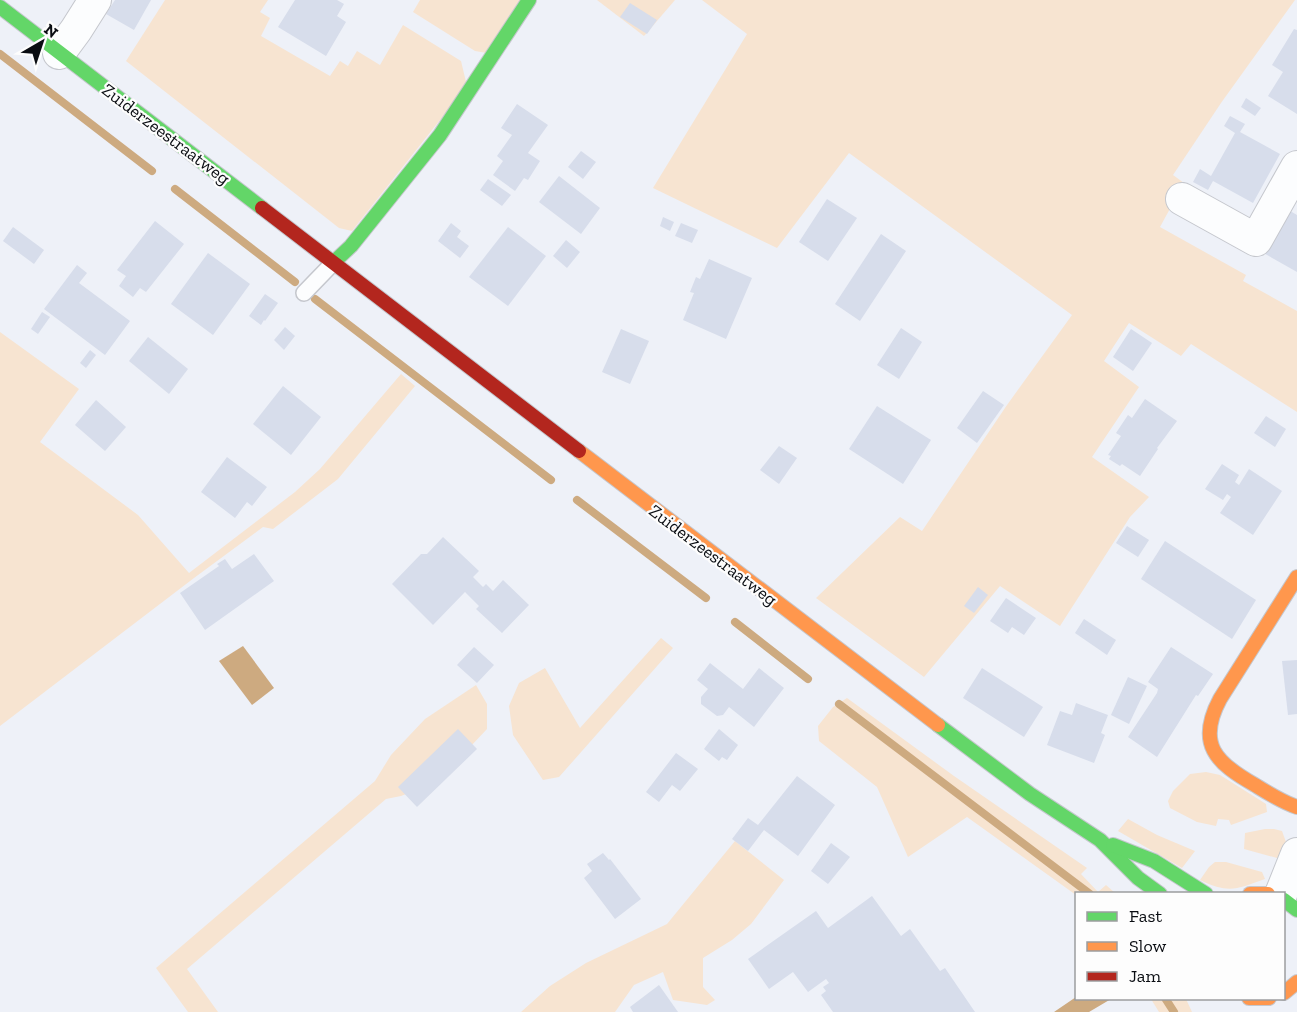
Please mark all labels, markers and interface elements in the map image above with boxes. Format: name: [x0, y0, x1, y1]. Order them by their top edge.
north arrow: [12, 12, 72, 72]
text: N: [40, 20, 62, 42]
street label: Zuiderzeestraatweg: [98, 79, 234, 189]
street label: Zuiderzeestraatweg: [645, 500, 781, 610]
legend: [1075, 892, 1285, 1000]
text: Fast: [1129, 905, 1162, 927]
text: Slow: [1129, 935, 1166, 957]
text: Jam: [1129, 965, 1161, 987]

